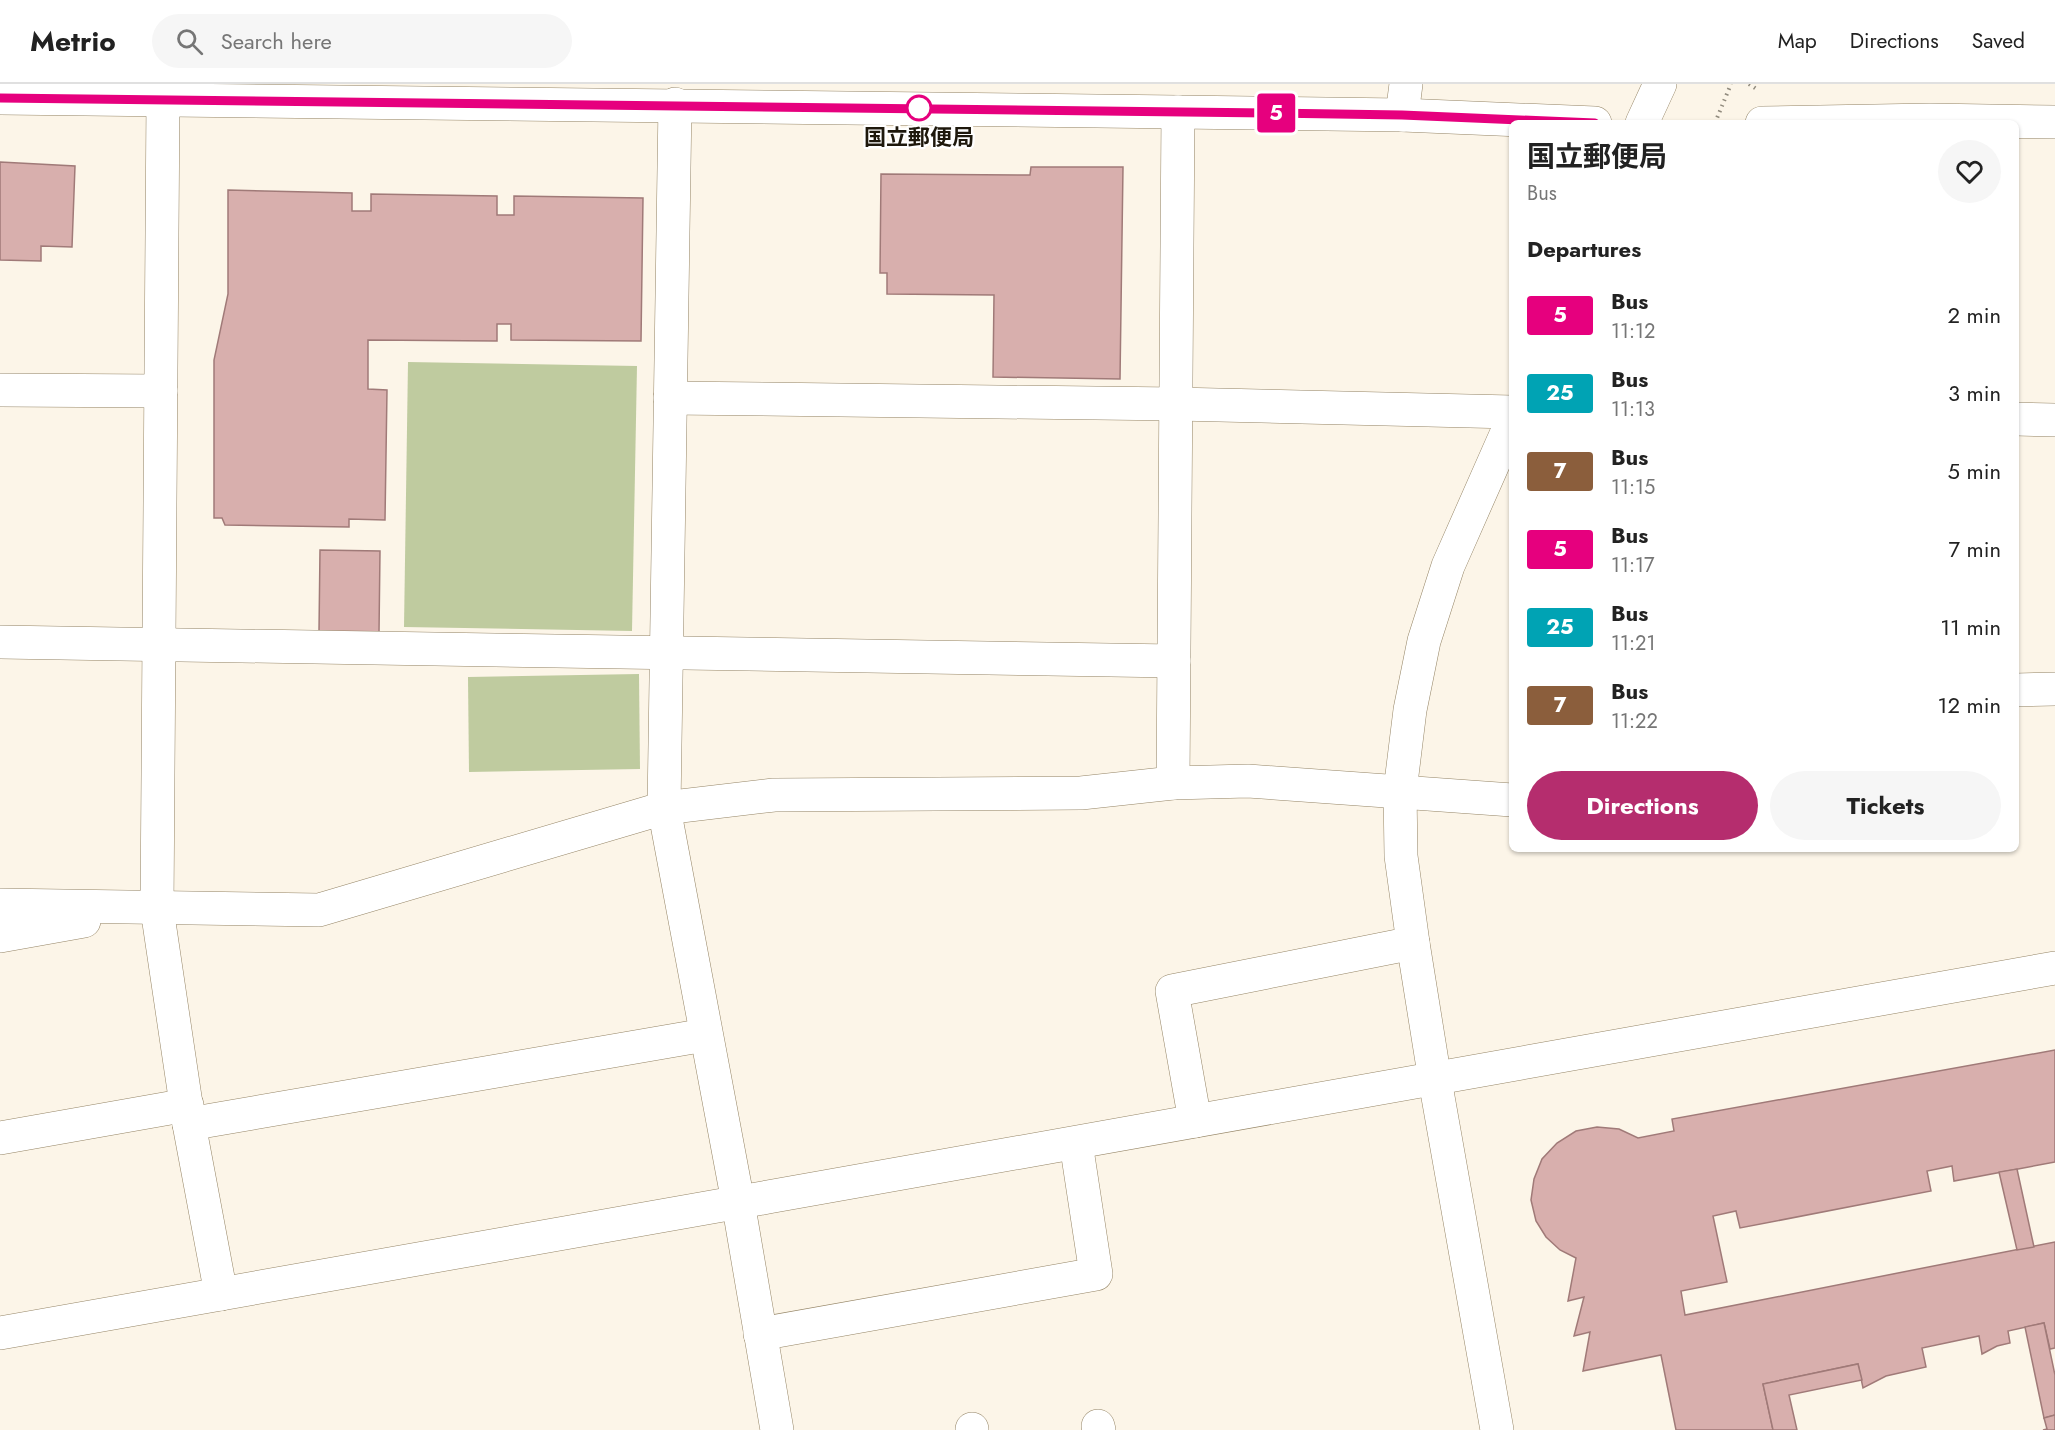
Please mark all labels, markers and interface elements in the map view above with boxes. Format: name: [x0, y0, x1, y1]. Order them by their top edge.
search box: [152, 14, 572, 68]
text: Metrio: [30, 21, 116, 62]
icon: search: [173, 25, 206, 58]
text: Search here: [221, 25, 332, 57]
text: Map: [1778, 26, 1817, 56]
text: Directions: [1850, 26, 1939, 56]
text: Saved: [1972, 26, 2025, 56]
line badge: 5: [1256, 93, 1296, 132]
marker: 国立郵便局: [906, 95, 932, 121]
text: 5: [1269, 98, 1283, 128]
place label: 国立郵便局: [864, 121, 974, 153]
text: 国立郵便局: [1527, 136, 1667, 177]
button: heart: [1938, 140, 2001, 203]
text: Bus: [1527, 179, 1557, 208]
text: Departures: [1527, 233, 1641, 265]
text: Bus: [1611, 285, 1648, 317]
text: 2 min: [1947, 299, 2001, 331]
text: 5: [1553, 300, 1567, 330]
text: 11:12: [1611, 317, 1655, 346]
text: Bus: [1611, 363, 1648, 395]
text: 3 min: [1948, 377, 2001, 409]
text: 25: [1546, 378, 1574, 408]
text: 11:13: [1611, 395, 1655, 424]
text: Bus: [1611, 441, 1648, 473]
text: 5 min: [1948, 455, 2001, 487]
text: 7: [1554, 456, 1566, 486]
text: 11:15: [1611, 473, 1655, 502]
text: Bus: [1611, 519, 1648, 551]
text: 7 min: [1948, 533, 2001, 565]
text: 5: [1553, 534, 1567, 564]
text: 11:17: [1611, 551, 1655, 580]
text: Bus: [1611, 597, 1648, 629]
text: 11 min: [1940, 611, 2001, 643]
text: 25: [1546, 612, 1574, 642]
text: 11:21: [1611, 629, 1655, 658]
text: Bus: [1611, 675, 1648, 707]
text: 12 min: [1938, 689, 2001, 721]
text: 7: [1554, 690, 1566, 720]
text: 11:22: [1611, 707, 1658, 736]
button: Directions: [1527, 771, 1758, 840]
button: Tickets: [1770, 771, 2001, 840]

